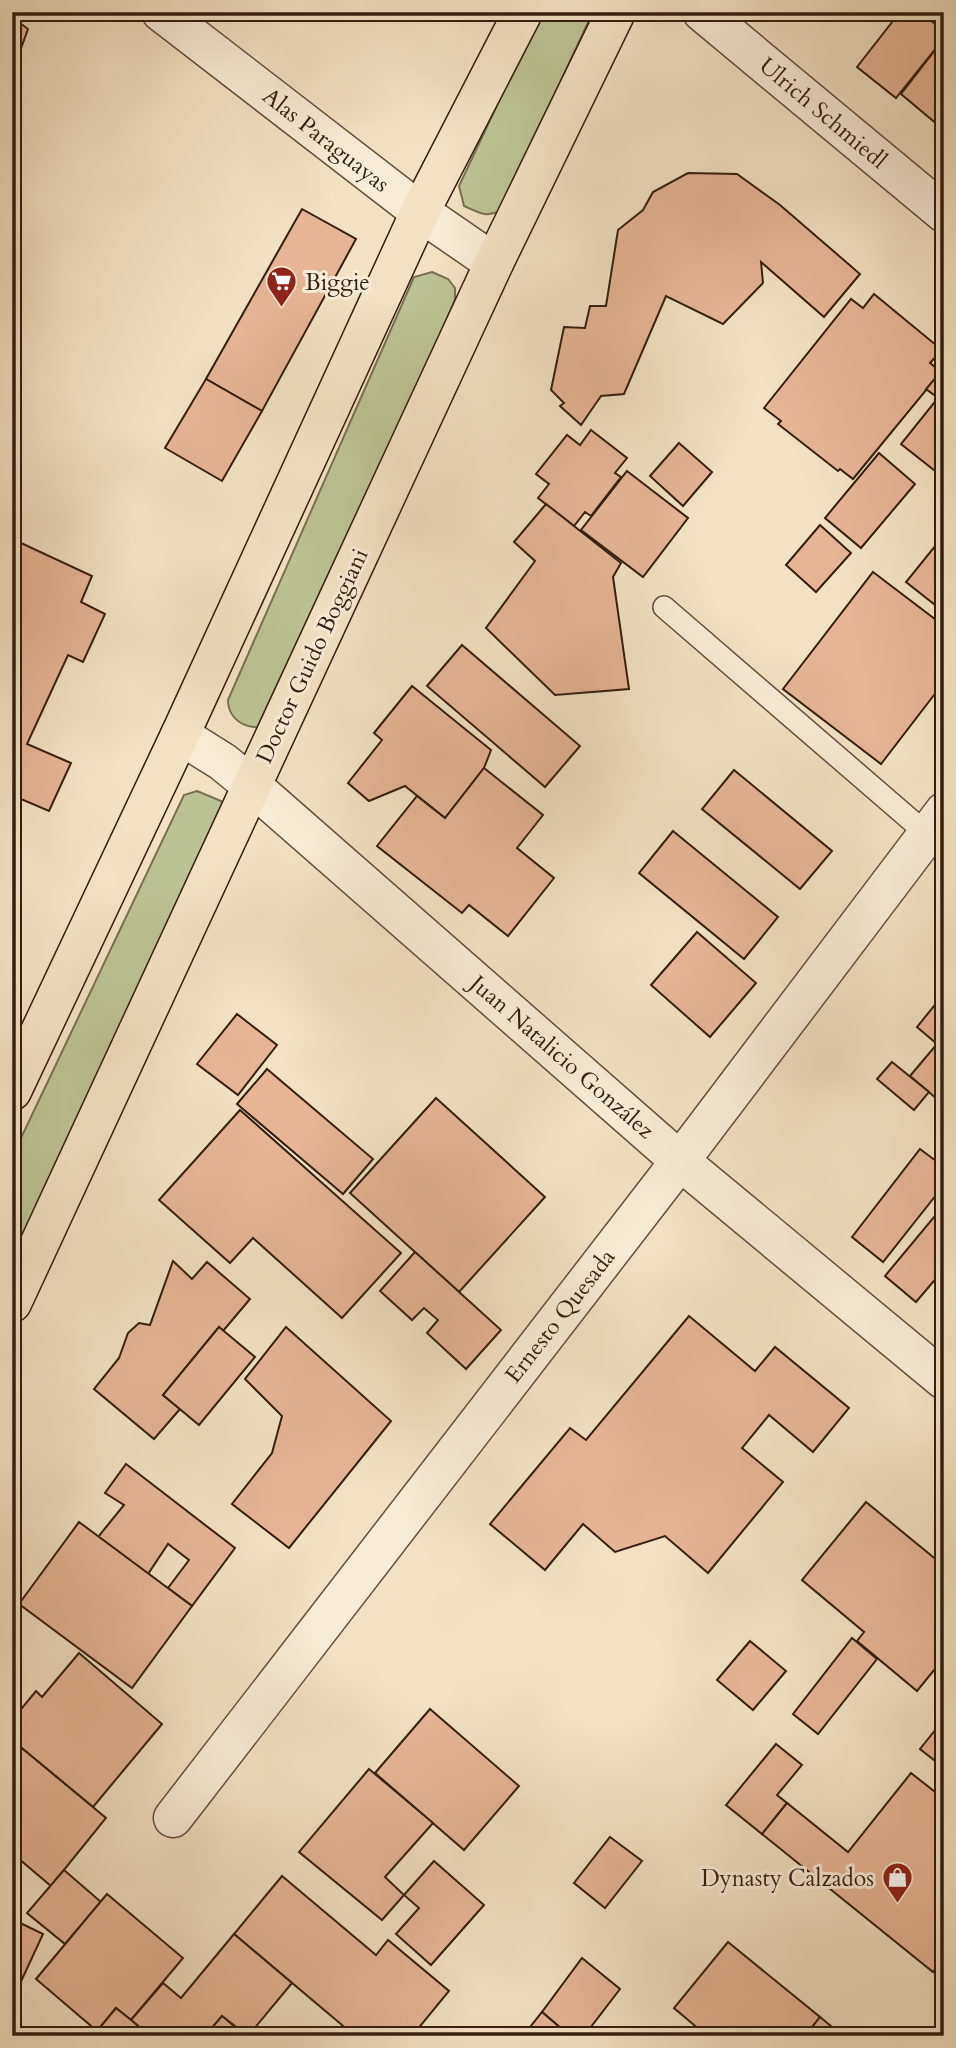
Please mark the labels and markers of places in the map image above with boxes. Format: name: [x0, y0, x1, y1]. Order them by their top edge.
supermarket icon: Biggie: [265, 265, 299, 309]
place label: Biggie: [305, 267, 370, 298]
shop icon: Dynasty Calzados: [880, 1861, 914, 1905]
place label: Dynasty Calzados: [701, 1863, 874, 1894]

